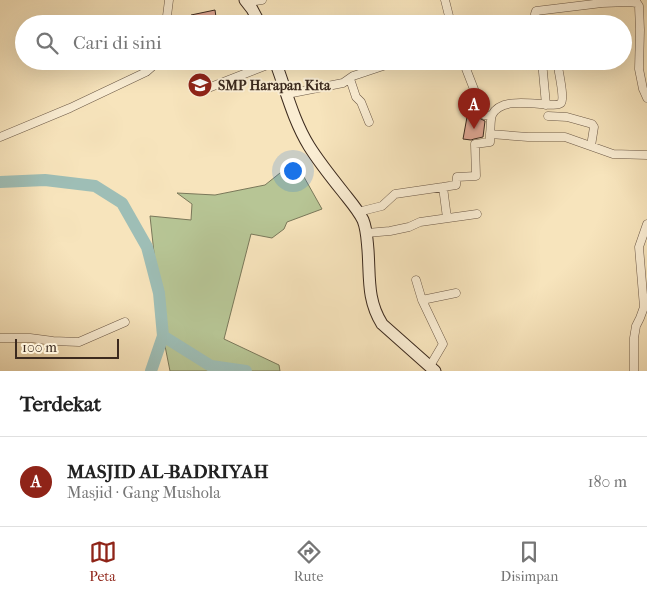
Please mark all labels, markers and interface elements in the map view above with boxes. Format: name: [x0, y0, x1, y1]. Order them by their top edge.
search box: [15, 15, 632, 70]
icon: search: [33, 29, 61, 57]
text: Cari di sini: [73, 32, 162, 54]
school or university icon: SMP Harapan Kita: [187, 72, 213, 98]
place label: SMP Harapan Kita: [218, 77, 331, 94]
pin: A: [458, 88, 490, 129]
your location: [280, 158, 306, 184]
scale bar: [15, 336, 119, 359]
text: 100 m: [22, 339, 57, 356]
text: Terdekat: [20, 392, 101, 416]
text: MASJID AL-BADRIYAH: [67, 461, 268, 483]
text: A: [31, 472, 41, 491]
text: 180 m: [588, 472, 627, 491]
text: Masjid · Gang Mushola: [67, 483, 221, 502]
tab: Peta: [89, 538, 117, 585]
tab: Rute: [294, 538, 323, 585]
tab: Disimpan: [500, 538, 558, 585]

